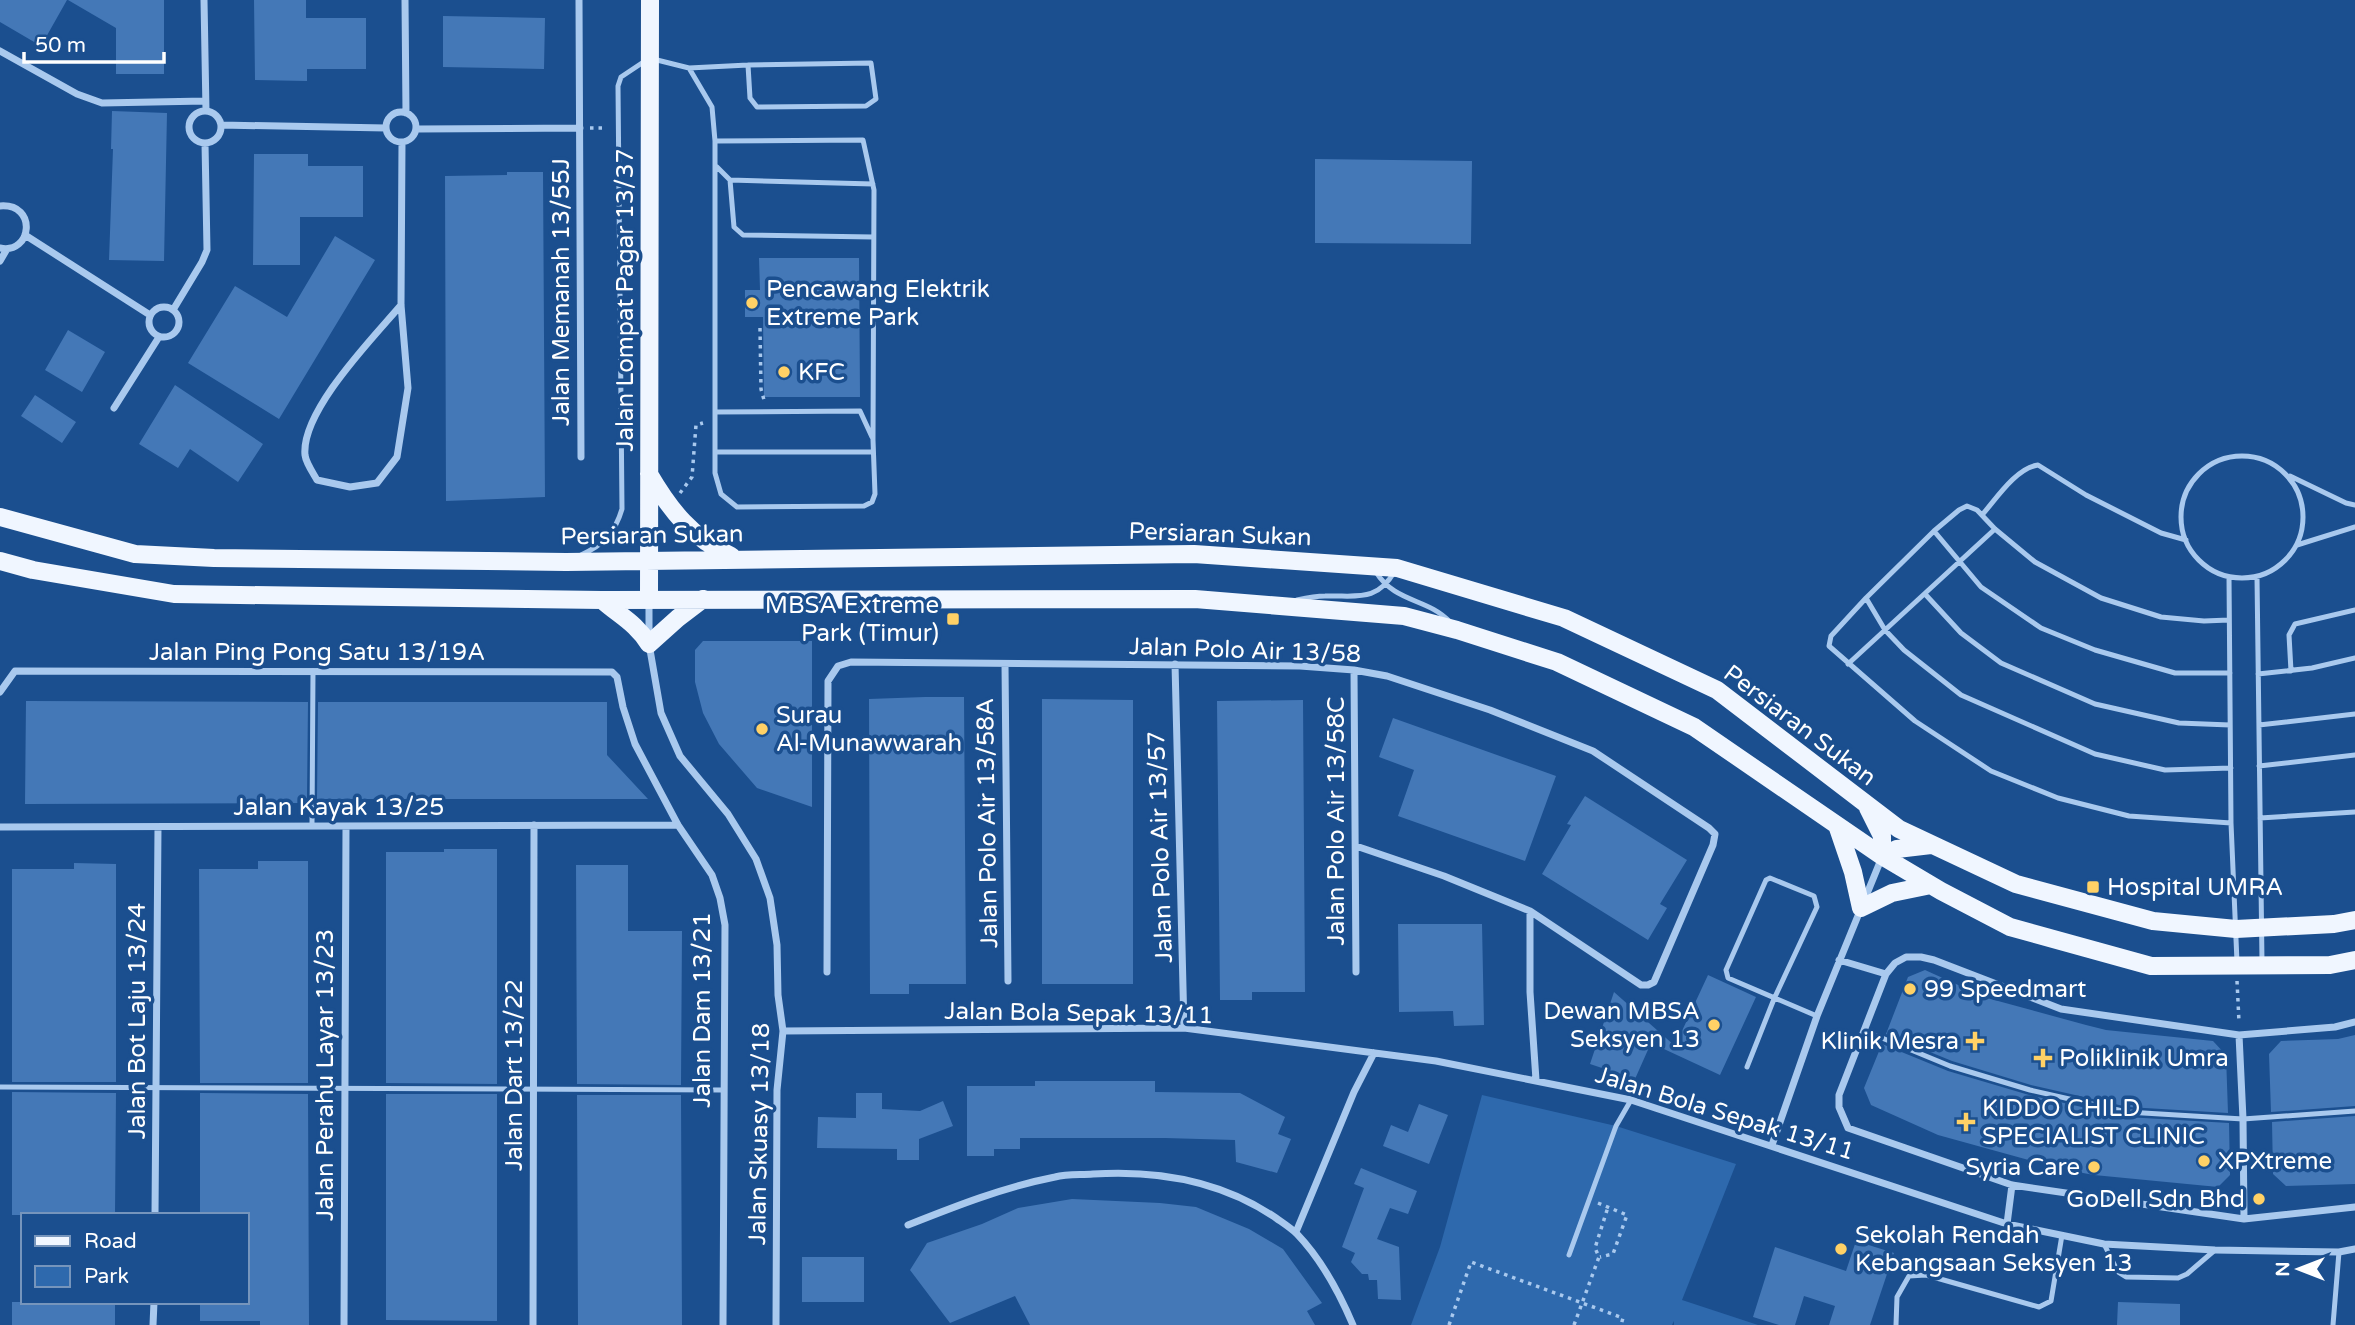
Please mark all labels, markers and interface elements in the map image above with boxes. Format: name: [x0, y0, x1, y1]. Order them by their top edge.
scale bar: [24, 21, 164, 65]
text: 50 m: [35, 33, 86, 58]
street label: Jalan Lompat Pagar 13/37: [611, 148, 640, 452]
street label: Jalan Memanah 13/55J: [547, 158, 576, 426]
place label: Pencawang Elektrik Extreme Park: [766, 275, 990, 332]
marker: Pencawang Elektrik Extreme Park: [744, 295, 760, 311]
place label: KFC: [798, 358, 845, 387]
marker: KFC: [776, 364, 792, 380]
street label: Persiaran Sukan: [1128, 517, 1312, 552]
street label: Persiaran Sukan: [560, 519, 744, 552]
place label: MBSA Extreme Park (Timur): [765, 591, 939, 648]
marker: MBSA Extreme Park (Timur): [945, 611, 961, 627]
street label: Jalan Polo Air 13/58: [1128, 632, 1362, 669]
street label: Jalan Ping Pong Satu 13/19A: [149, 638, 485, 667]
street label: Persiaran Sukan: [1718, 659, 1882, 792]
street label: Jalan Polo Air 13/58C: [1322, 697, 1351, 945]
street label: Jalan Polo Air 13/58A: [971, 698, 1004, 948]
place label: Surau Al-Munawwarah: [776, 701, 962, 758]
marker: Surau Al-Munawwarah: [754, 721, 770, 737]
street label: Jalan Polo Air 13/57: [1142, 730, 1179, 964]
street label: Jalan Kayak 13/25: [234, 793, 444, 822]
place label: Hospital UMRA: [2107, 873, 2283, 902]
marker: Hospital UMRA: [2085, 879, 2101, 895]
street label: Jalan Bot Laju 13/24: [123, 903, 152, 1139]
street label: Jalan Dam 13/21: [688, 912, 717, 1108]
street label: Jalan Perahu Layar 13/23: [311, 929, 340, 1221]
place label: 99 Speedmart: [1924, 975, 2086, 1004]
street label: Jalan Dart 13/22: [500, 979, 529, 1171]
marker: 99 Speedmart: [1902, 981, 1918, 997]
street label: Jalan Bola Sepak 13/11: [944, 997, 1214, 1030]
place label: Dewan MBSA Seksyen 13: [1543, 997, 1700, 1054]
marker: Dewan MBSA Seksyen 13: [1706, 1017, 1722, 1033]
street label: Jalan Skuasy 13/18: [743, 1023, 776, 1245]
place label: Klinik Mesra: [1820, 1027, 1959, 1056]
marker: Klinik Mesra: [1965, 1031, 1985, 1051]
place label: Poliklinik Umra: [2059, 1044, 2229, 1073]
marker: Poliklinik Umra: [2033, 1048, 2053, 1068]
street label: Jalan Bola Sepak 13/11: [1592, 1060, 1858, 1167]
place label: KIDDO CHILD SPECIALIST CLINIC: [1982, 1094, 2205, 1151]
marker: KIDDO CHILD SPECIALIST CLINIC: [1956, 1112, 1976, 1132]
place label: XPXtreme: [2218, 1147, 2332, 1176]
place label: Syria Care: [1966, 1153, 2080, 1182]
marker: XPXtreme: [2196, 1153, 2212, 1169]
marker: Syria Care: [2086, 1159, 2102, 1175]
place label: GoDell Sdn Bhd: [2066, 1185, 2245, 1214]
marker: GoDell Sdn Bhd: [2251, 1191, 2267, 1207]
legend: [21, 1213, 248, 1304]
place label: Sekolah Rendah Kebangsaan Seksyen 13: [1855, 1221, 2132, 1278]
text: Road: [84, 1229, 137, 1254]
north arrow: [2264, 1234, 2334, 1304]
marker: Sekolah Rendah Kebangsaan Seksyen 13: [1833, 1241, 1849, 1257]
text: N: [2272, 1261, 2294, 1277]
text: Park: [84, 1264, 129, 1289]

